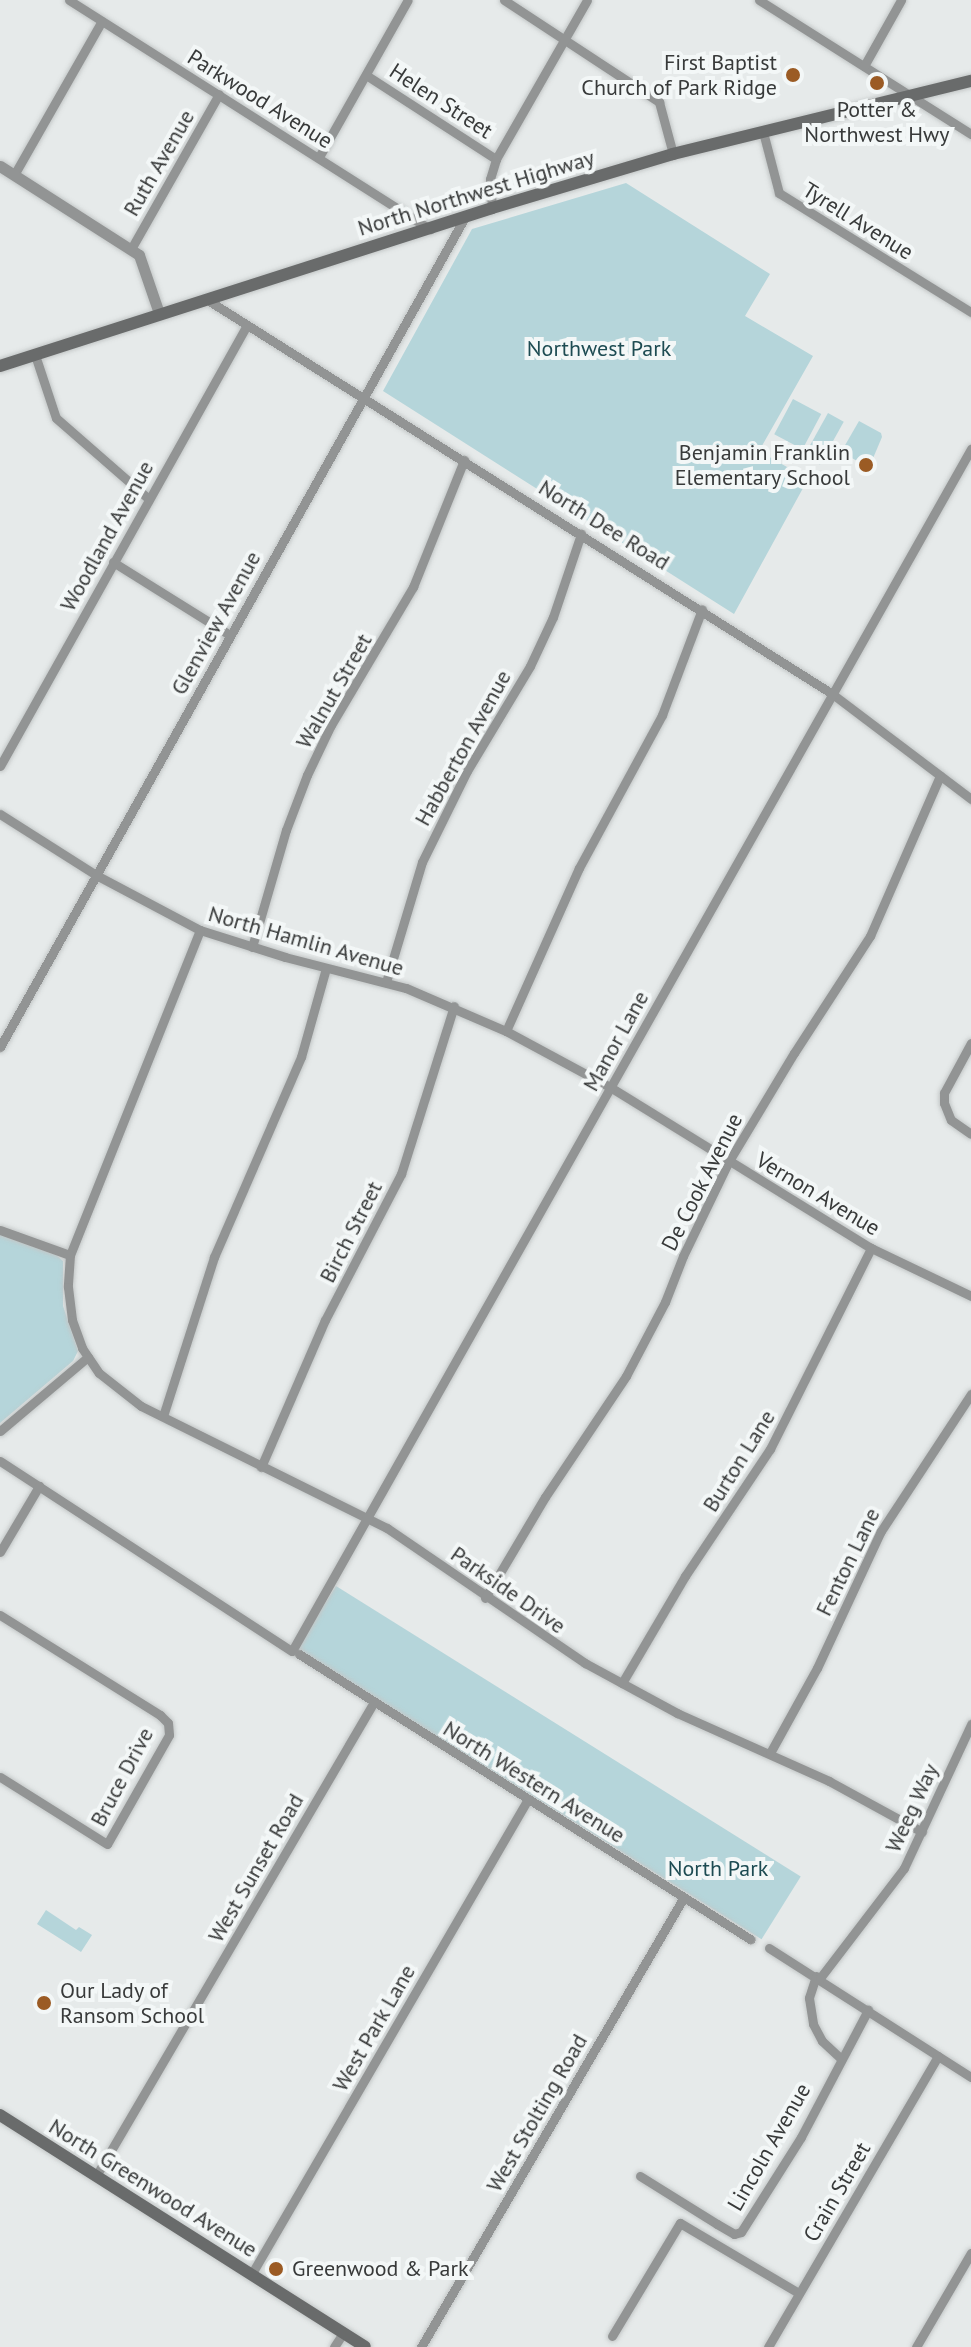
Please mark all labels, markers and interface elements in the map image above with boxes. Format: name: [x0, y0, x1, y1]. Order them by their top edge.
street label: Parkwood Avenue: [182, 44, 338, 154]
place label: First Baptist Church of Park Ridge: [581, 49, 777, 100]
street label: Helen Street: [384, 58, 498, 144]
marker: First Baptist Church of Park Ridge: [784, 66, 802, 84]
marker: Potter & Northwest Hwy: [868, 74, 886, 92]
place label: Potter & Northwest Hwy: [804, 96, 950, 148]
street label: Ruth Avenue: [118, 105, 200, 221]
street label: North Northwest Highway: [355, 144, 597, 242]
street label: Tyrell Avenue: [798, 176, 918, 266]
park label: Northwest Park: [527, 336, 671, 362]
place label: Benjamin Franklin Elementary School: [674, 439, 850, 490]
street label: Woodland Avenue: [55, 456, 159, 616]
marker: Benjamin Franklin Elementary School: [857, 456, 875, 474]
street label: North Dee Road: [534, 474, 674, 576]
street label: Glenview Avenue: [165, 546, 267, 700]
street label: Walnut Street: [291, 629, 377, 753]
street label: Habberton Avenue: [409, 665, 517, 831]
street label: North Hamlin Avenue: [205, 900, 407, 982]
street label: Manor Lane: [578, 986, 654, 1096]
street label: De Cook Avenue: [656, 1108, 748, 1256]
street label: Vernon Avenue: [751, 1147, 885, 1241]
street label: Birch Street: [314, 1177, 388, 1287]
street label: Burton Lane: [697, 1405, 781, 1517]
street label: Fenton Lane: [811, 1504, 885, 1620]
street label: Parkside Drive: [446, 1541, 570, 1639]
street label: North Western Avenue: [438, 1715, 630, 1849]
street label: Bruce Drive: [85, 1723, 159, 1831]
street label: Weeg Way: [880, 1759, 944, 1857]
street label: West Sunset Road: [203, 1789, 309, 1947]
park label: North Park: [668, 1856, 768, 1882]
street label: West Park Lane: [327, 1960, 421, 2096]
place label: Our Lady of Ransom School: [60, 1977, 204, 2028]
marker: Our Lady of Ransom School: [35, 1994, 53, 2012]
street label: West Stolting Road: [481, 2029, 593, 2197]
street label: Lincoln Avenue: [722, 2078, 816, 2216]
street label: North Greenwood Avenue: [44, 2113, 262, 2263]
street label: Crain Street: [798, 2138, 876, 2246]
place label: Greenwood & Park: [292, 2256, 469, 2282]
marker: Greenwood & Park: [267, 2260, 285, 2278]

